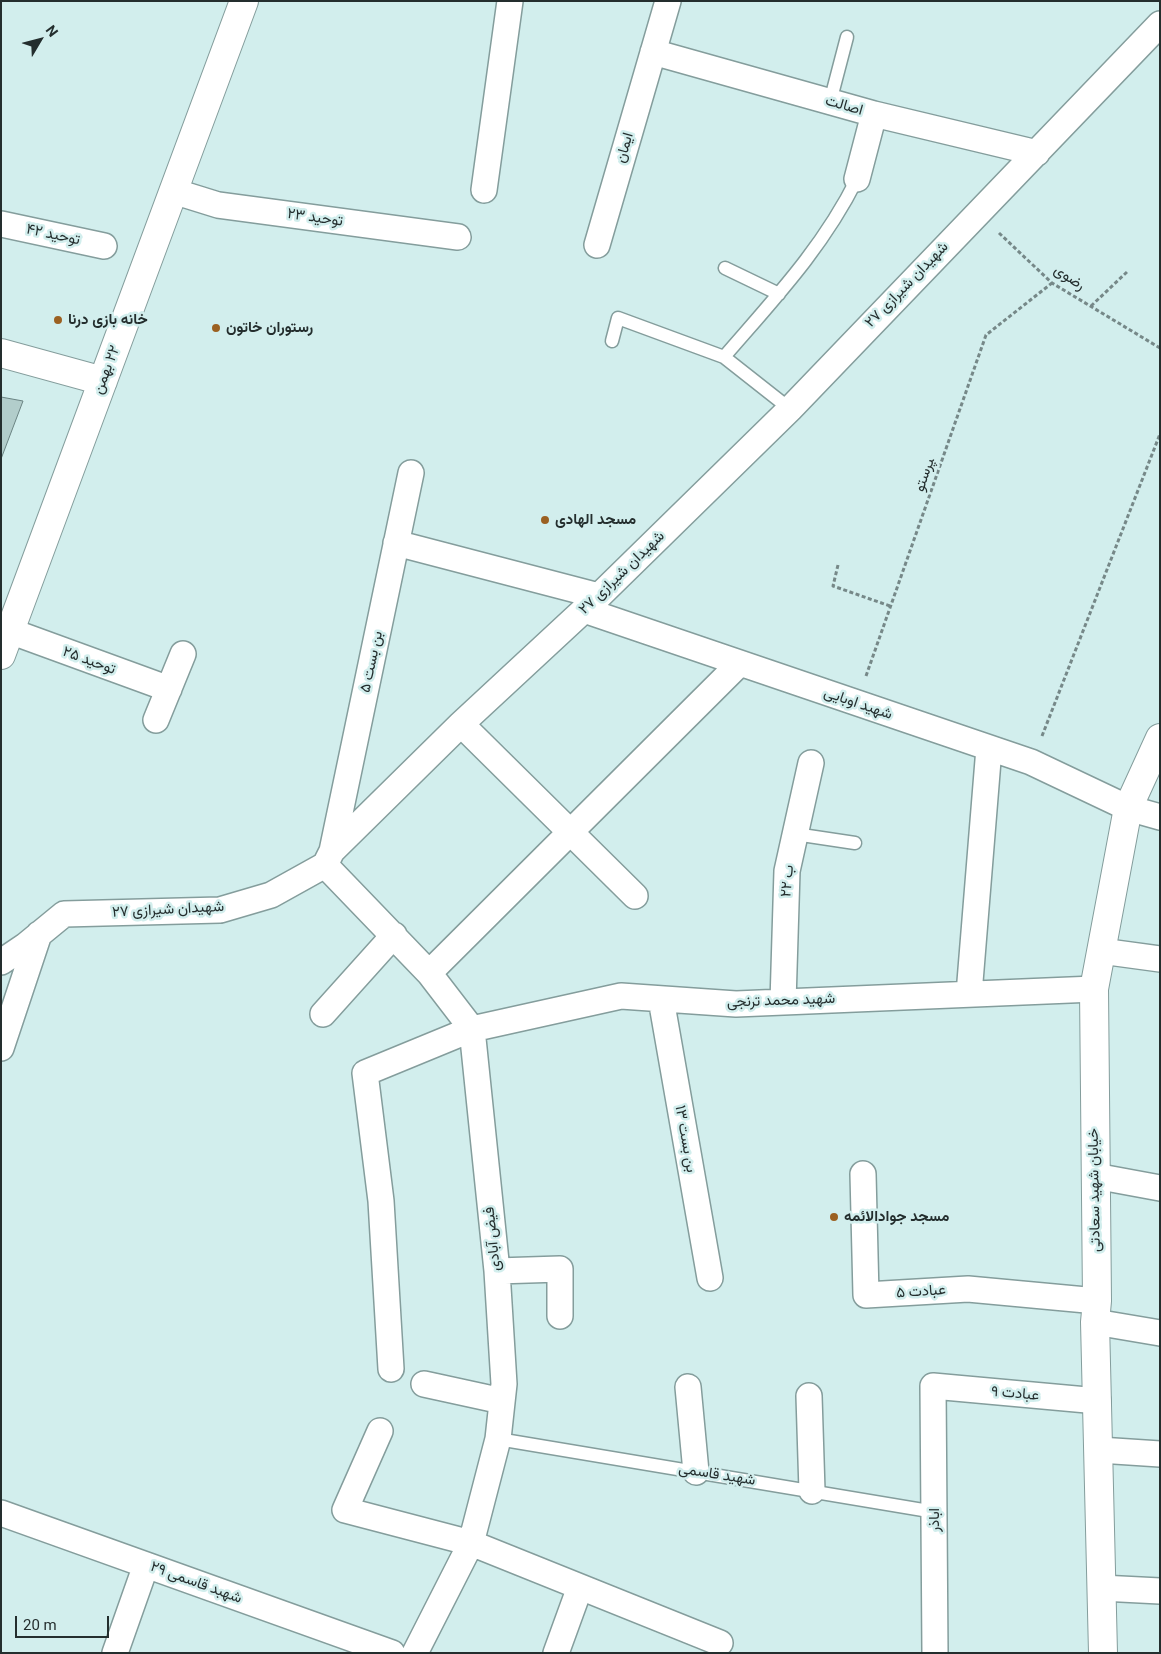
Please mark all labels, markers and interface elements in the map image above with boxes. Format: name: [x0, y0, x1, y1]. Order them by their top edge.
north arrow: [15, 15, 65, 65]
text: N: [43, 22, 61, 40]
street label: اصالت: [823, 92, 865, 120]
street label: ایمان: [612, 131, 638, 165]
street label: توحید ۲۳: [286, 205, 344, 231]
street label: توحید ۴۲: [24, 220, 82, 250]
street label: شهیدان شیرازی ۲۷: [862, 238, 952, 332]
street label: رضوی: [1050, 261, 1088, 295]
place label: خانه بازی درنا: [68, 311, 148, 329]
marker: خانه بازی درنا: [52, 314, 64, 326]
place label: رستوران خاتون: [226, 319, 313, 337]
marker: رستوران خاتون: [210, 322, 222, 334]
street label: ٢٢ بهمن: [90, 343, 124, 397]
street label: ‍‍‍‍‍پرستو: [911, 456, 939, 494]
place label: مسجد الهادی: [555, 511, 636, 529]
marker: مسجد الهادی: [539, 514, 551, 526]
street label: شهیدان شیرازی ۲۷: [575, 528, 669, 618]
street label: بن بست ۵: [357, 630, 387, 694]
street label: توحید ۲۵: [60, 643, 118, 679]
street label: شهید اوبایی: [821, 684, 895, 724]
street label: ب ۲۲: [778, 864, 798, 898]
street label: شهیدان شیرازی ۲۷: [111, 898, 225, 922]
street label: شهید محمد ترنجی: [726, 990, 836, 1012]
street label: بن بست ۱۳: [670, 1104, 700, 1174]
street label: خیابان شهید سعادتی: [1085, 1128, 1105, 1252]
street label: فیض آبادی: [481, 1206, 505, 1272]
place label: مسجد جوادالائمه: [844, 1208, 949, 1226]
marker: مسجد جوادالائمه: [828, 1211, 840, 1223]
street label: عبادت ۵: [896, 1281, 946, 1303]
street label: عبادت ۹: [990, 1383, 1040, 1405]
street label: شهید قاسمی: [677, 1460, 757, 1490]
street label: اباذر: [926, 1508, 944, 1532]
street label: شهبد قاسمی ۲۹: [148, 1558, 244, 1608]
scale bar: [18, 1606, 111, 1638]
text: 20 m: [23, 1616, 57, 1634]

